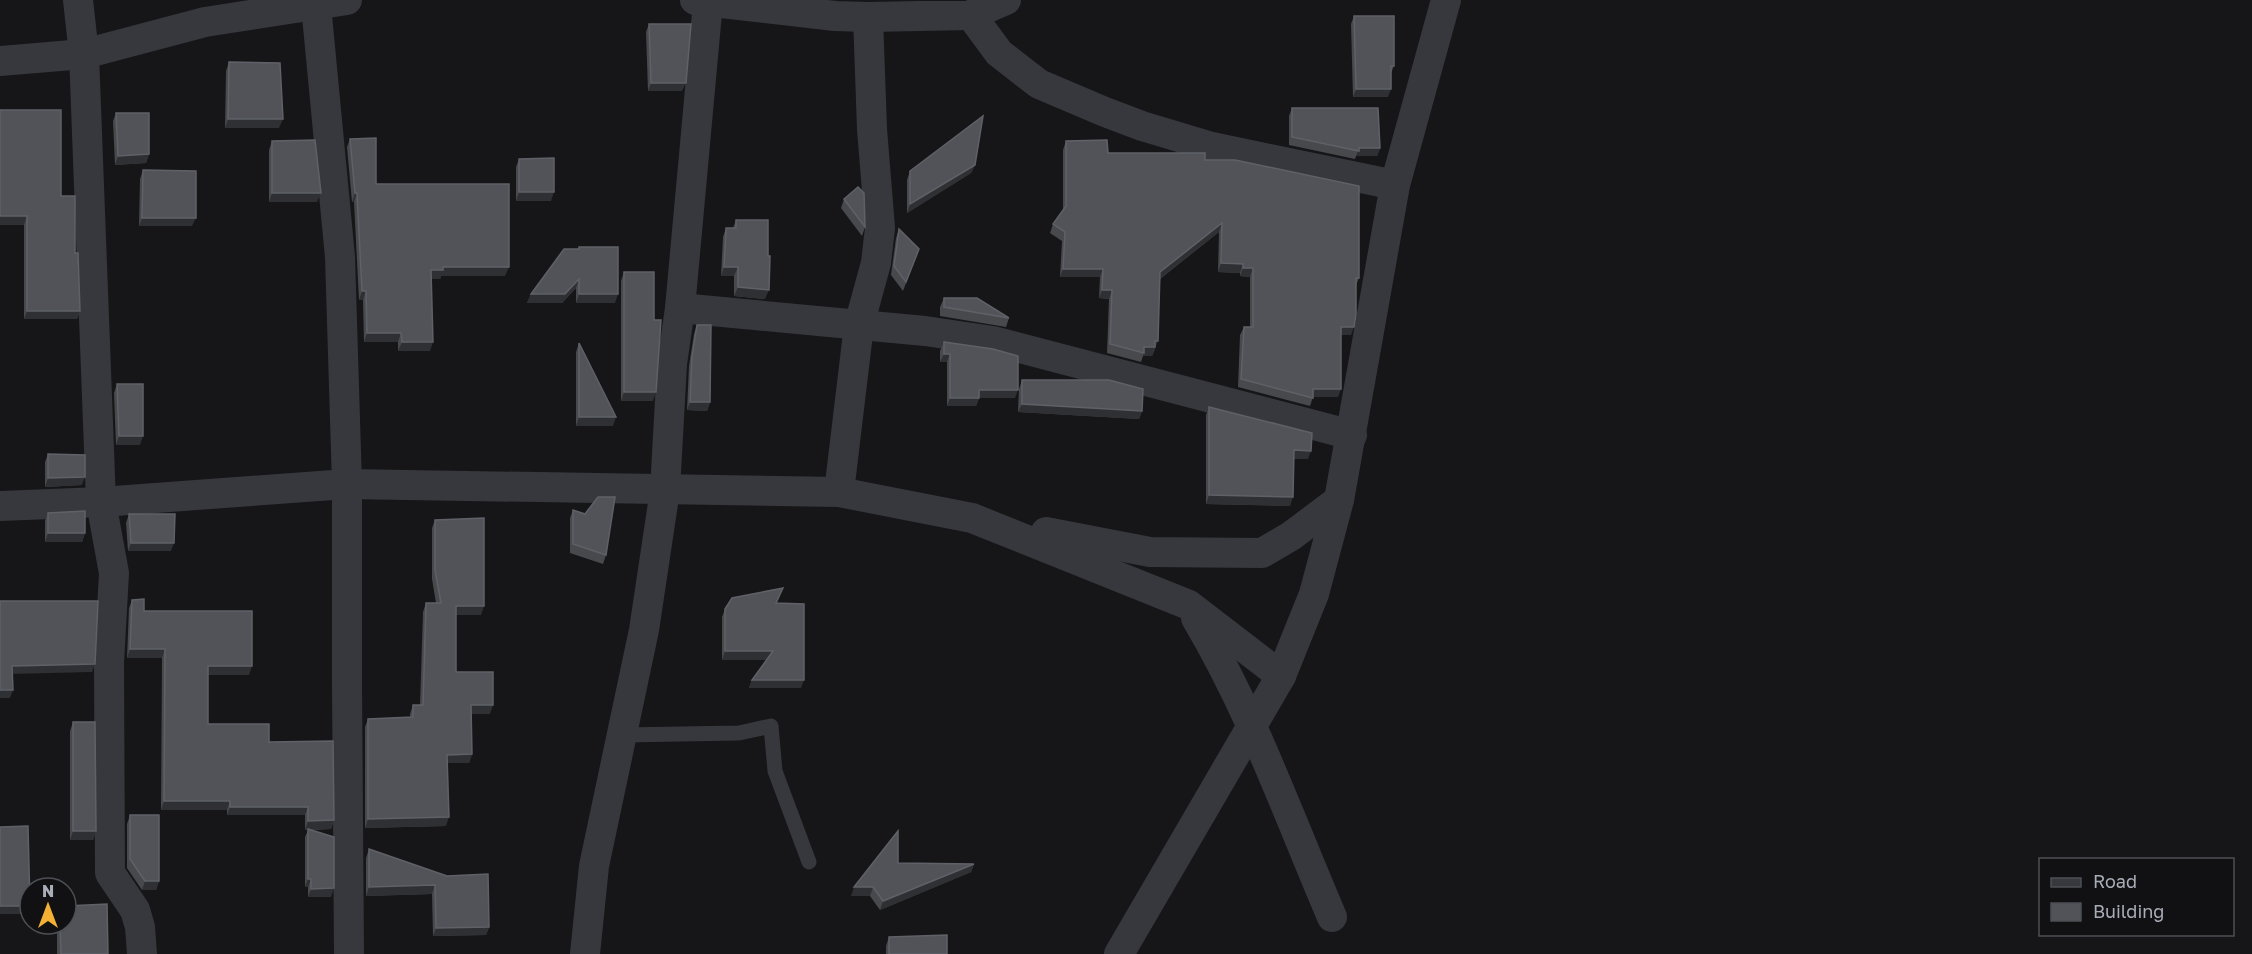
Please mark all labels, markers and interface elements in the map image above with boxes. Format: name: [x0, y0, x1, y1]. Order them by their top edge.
legend: [2039, 858, 2234, 936]
text: Road: [2093, 870, 2137, 892]
north arrow: [18, 876, 78, 936]
text: N: [42, 881, 54, 901]
text: Building: [2093, 900, 2164, 922]

